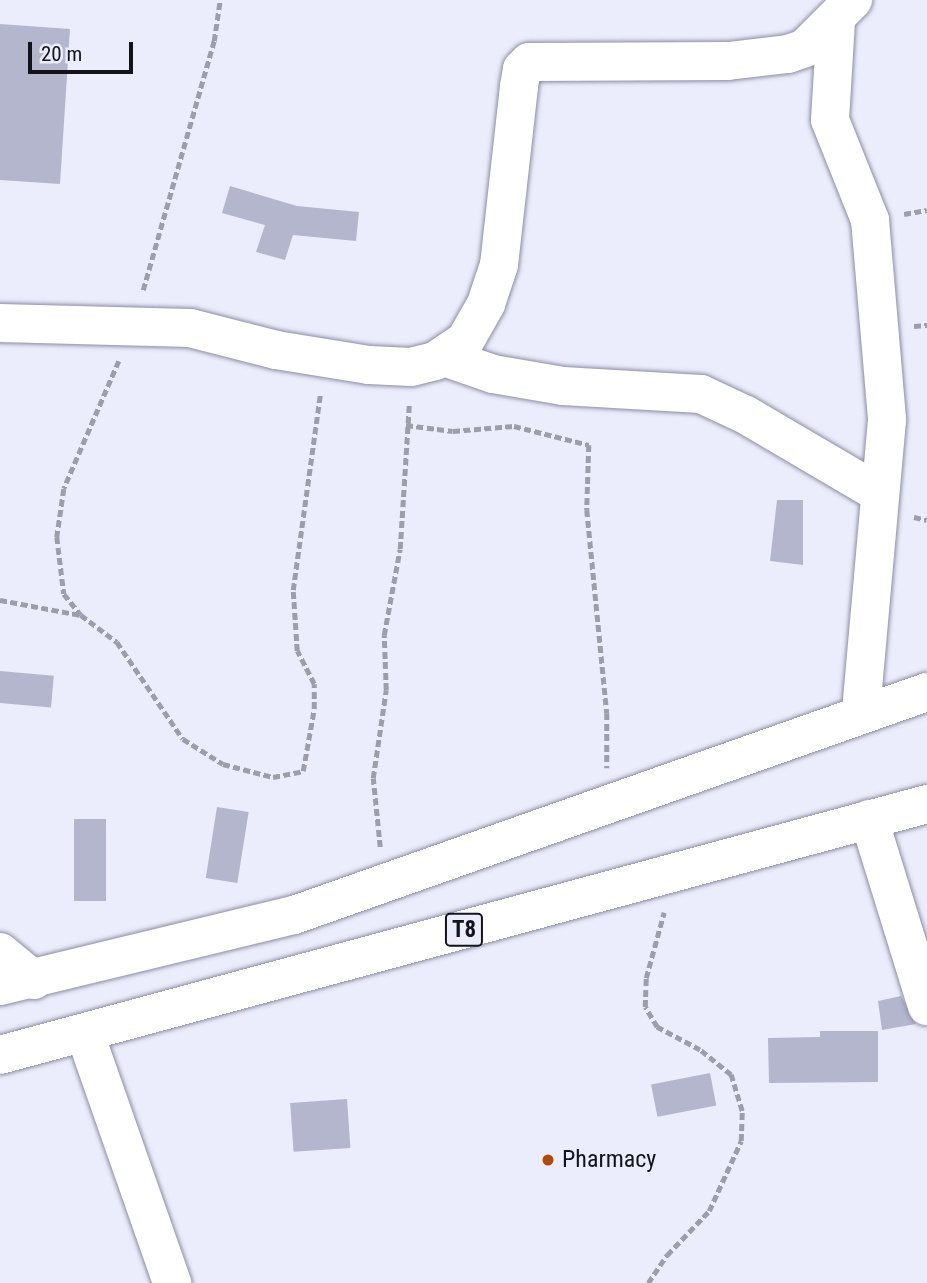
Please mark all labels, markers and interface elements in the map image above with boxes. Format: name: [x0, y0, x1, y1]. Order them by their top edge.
scale bar: [32, 28, 136, 72]
text: 20 m: [41, 42, 82, 66]
road number: T8: [445, 911, 483, 950]
place label: Pharmacy: [562, 1146, 656, 1174]
marker: Pharmacy: [540, 1152, 556, 1168]

